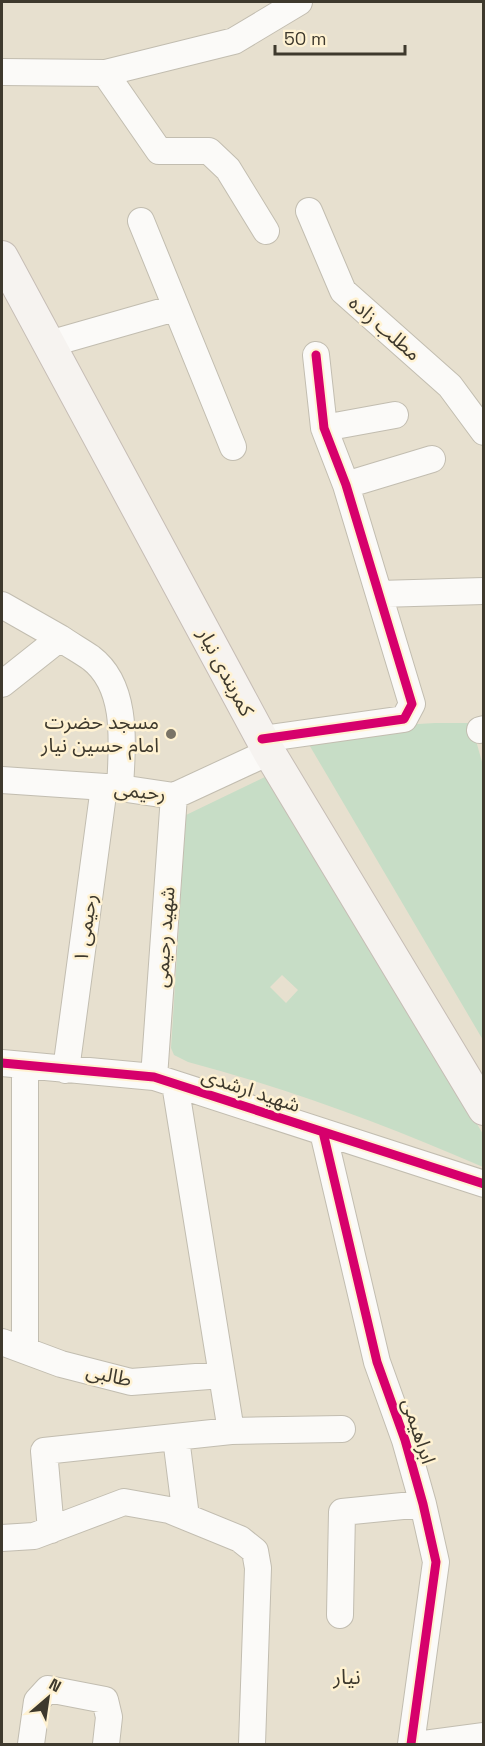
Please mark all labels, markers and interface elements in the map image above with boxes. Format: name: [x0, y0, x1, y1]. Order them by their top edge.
scale bar: [275, 18, 406, 56]
text: 50 m: [284, 27, 326, 50]
street label: مطلب زاده: [344, 290, 426, 366]
street label: کمربندی نیار: [191, 622, 260, 721]
place label: مسجد حضرت امام حسین نیار: [40, 709, 159, 760]
marker: مسجد حضرت امام حسین نیار: [164, 727, 178, 741]
street label: رحیمی: [113, 775, 167, 807]
street label: شهید رحیمی: [148, 886, 180, 988]
street label: رحیمی ۱: [67, 892, 103, 964]
street label: شهید ارشدی: [198, 1062, 304, 1118]
street label: طالبی: [84, 1357, 134, 1393]
street label: ابراهیمی: [396, 1395, 442, 1467]
district label: نیار: [332, 1663, 361, 1690]
north arrow: [18, 1668, 78, 1728]
text: N: [45, 1674, 65, 1697]

